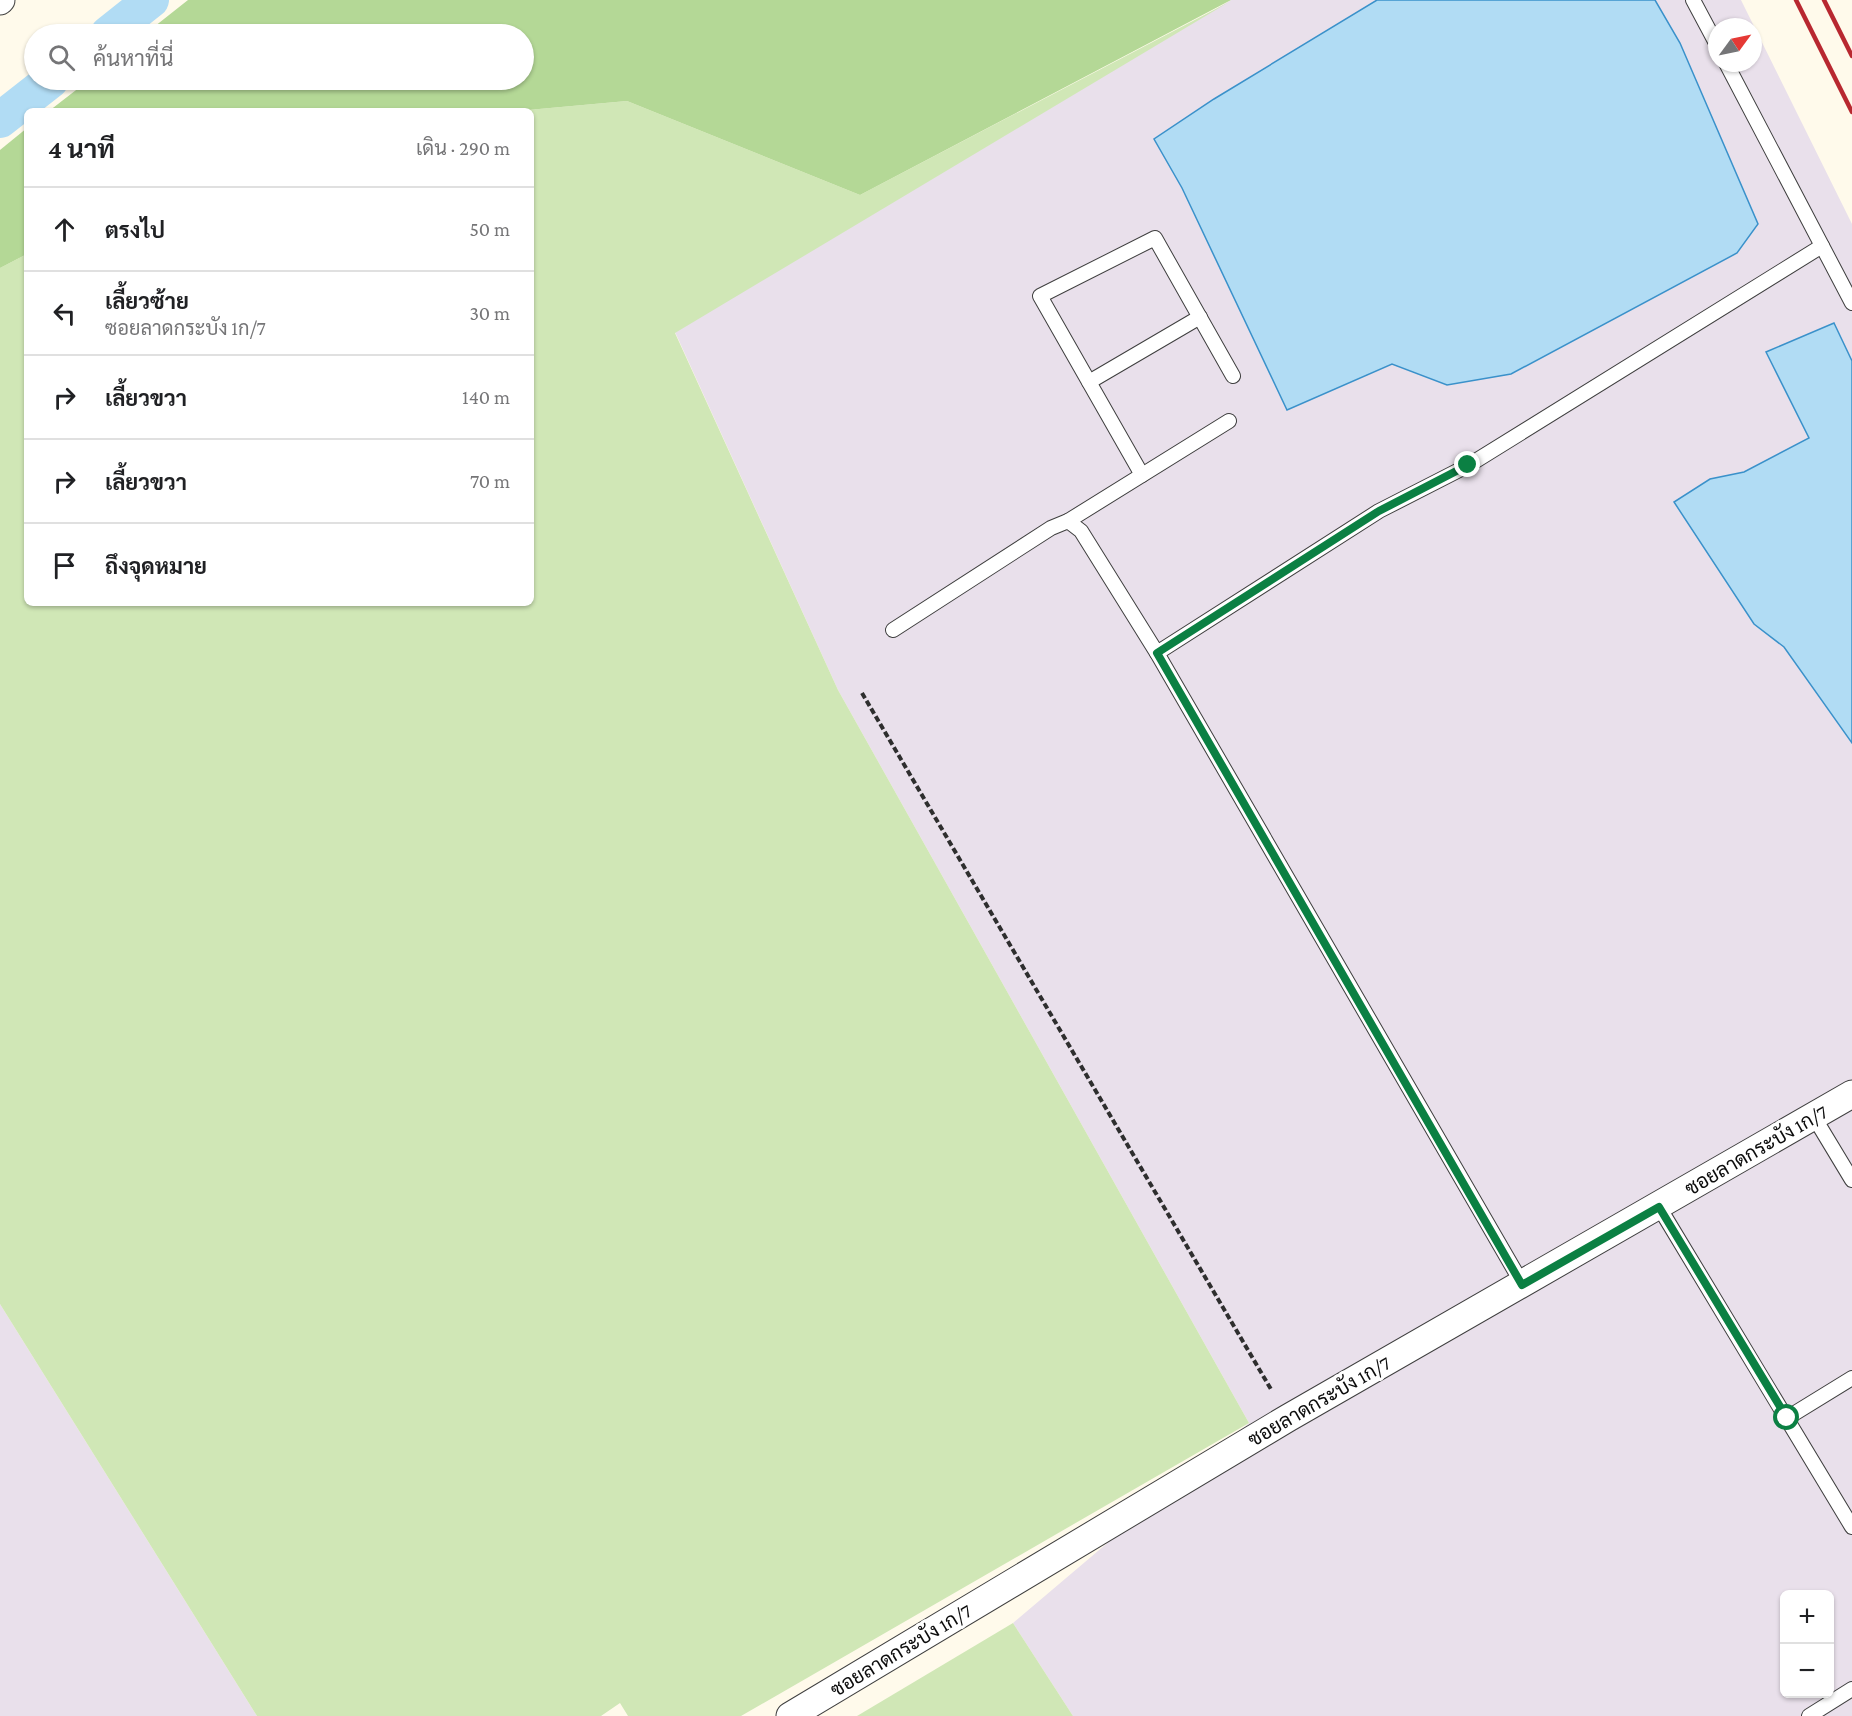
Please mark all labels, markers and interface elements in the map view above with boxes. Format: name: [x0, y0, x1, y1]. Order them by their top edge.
north arrow: [1708, 18, 1762, 72]
search box: [24, 24, 534, 90]
icon: search: [45, 41, 78, 74]
text: ค้นหาที่นี่: [93, 46, 173, 71]
text: 4 นาที: [48, 135, 115, 164]
text: เดิน · 290 m: [416, 137, 510, 159]
icon: ahead: [48, 213, 81, 246]
text: ตรงไป: [105, 218, 165, 243]
text: 50 m: [469, 218, 510, 240]
text: เลี้ยวซ้าย: [105, 289, 189, 314]
icon: left: [48, 297, 81, 330]
text: 30 m: [469, 302, 510, 324]
text: ซอยลาดกระบัง 1ก/7: [105, 317, 266, 339]
icon: right: [48, 381, 81, 414]
text: เลี้ยวขวา: [105, 386, 187, 411]
text: 140 m: [462, 386, 510, 408]
route end: [1454, 451, 1480, 477]
icon: right: [48, 465, 81, 498]
text: เลี้ยวขวา: [105, 470, 187, 495]
text: 70 m: [470, 470, 510, 492]
icon: arrive: [48, 549, 81, 582]
text: ถึงจุดหมาย: [105, 554, 207, 579]
street label: ซอยลาดกระบัง 1ก/7: [1680, 1099, 1831, 1200]
street label: ซอยลาดกระบัง 1ก/7: [1243, 1350, 1394, 1451]
route start: [1773, 1404, 1799, 1430]
map controls: [1780, 1590, 1834, 1698]
button: +: [1780, 1590, 1834, 1644]
street label: ซอยลาดกระบัง 1ก/7: [826, 1598, 976, 1701]
button: −: [1780, 1644, 1834, 1698]

